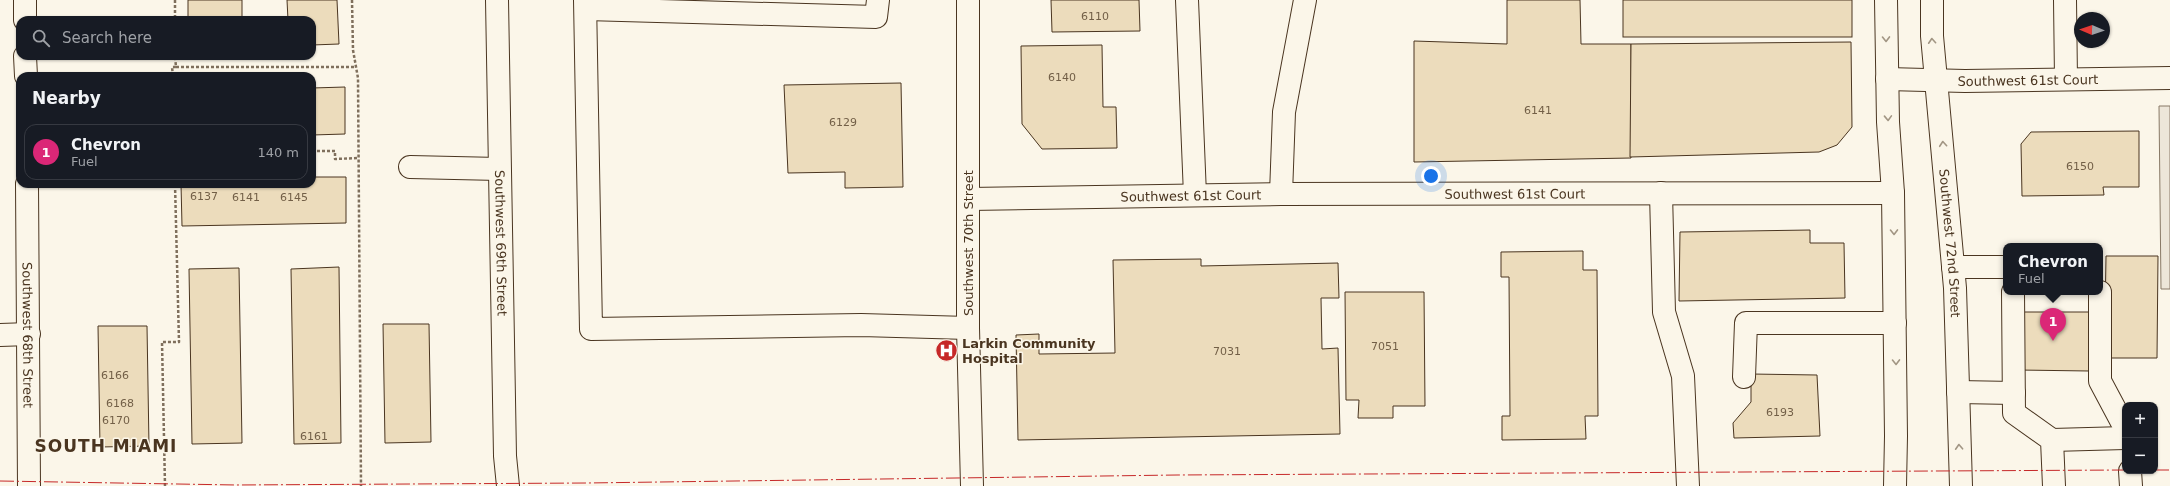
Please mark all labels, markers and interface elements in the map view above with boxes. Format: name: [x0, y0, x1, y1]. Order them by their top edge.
house number: 6110: [1081, 10, 1109, 23]
north arrow: [2074, 12, 2110, 48]
search box: [16, 16, 316, 60]
icon: search: [30, 27, 52, 49]
text: Search here: [62, 29, 152, 47]
one-way arrow: [1882, 36, 1890, 42]
one-way arrow: [1928, 38, 1937, 44]
house number: 6140: [1048, 71, 1076, 84]
street label: Southwest 61st Court: [1957, 72, 2099, 89]
text: Nearby: [32, 88, 101, 108]
house number: 6141: [1524, 104, 1552, 117]
one-way arrow: [1884, 115, 1893, 121]
house number: 6129: [829, 116, 857, 129]
text: Chevron: [71, 136, 141, 154]
one-way arrow: [1938, 141, 1947, 147]
text: 1: [41, 145, 51, 160]
text: 140 m: [257, 145, 299, 160]
text: Fuel: [71, 154, 98, 169]
house number: 6150: [2066, 160, 2094, 173]
your location: [1421, 166, 1441, 186]
street label: Southwest 72nd Street: [1937, 168, 1963, 318]
street label: Southwest 69th Street: [492, 170, 510, 316]
street label: Southwest 70th Street: [961, 170, 976, 316]
street label: Southwest 61st Court: [1445, 186, 1585, 201]
street label: Southwest 61st Court: [1120, 187, 1262, 204]
house number: 6137: [190, 190, 218, 203]
house number: 6141: [232, 191, 260, 204]
house number: 6145: [280, 191, 308, 204]
one-way arrow: [1890, 229, 1898, 235]
popup: [2003, 243, 2103, 295]
text: Chevron: [2018, 253, 2088, 271]
street label: Southwest 68th Street: [20, 262, 36, 408]
text: Fuel: [2018, 271, 2045, 286]
pin: 1: [2040, 308, 2066, 341]
place label: Larkin Community Hospital: [962, 336, 1096, 366]
hospital icon: Larkin Community Hospital: [933, 337, 959, 363]
house number: 7051: [1371, 340, 1399, 353]
house number: 7031: [1213, 345, 1241, 358]
one-way arrow: [1891, 359, 1900, 365]
house number: 6166: [101, 369, 129, 382]
house number: 6168: [106, 397, 134, 410]
map controls: [2122, 402, 2158, 474]
button: +: [2122, 402, 2158, 438]
house number: 6193: [1766, 406, 1794, 419]
house number: 6170: [102, 414, 130, 427]
house number: 6161: [300, 430, 328, 443]
district label: SOUTH MIAMI: [35, 436, 177, 456]
button: −: [2122, 438, 2158, 474]
one-way arrow: [1954, 444, 1963, 450]

